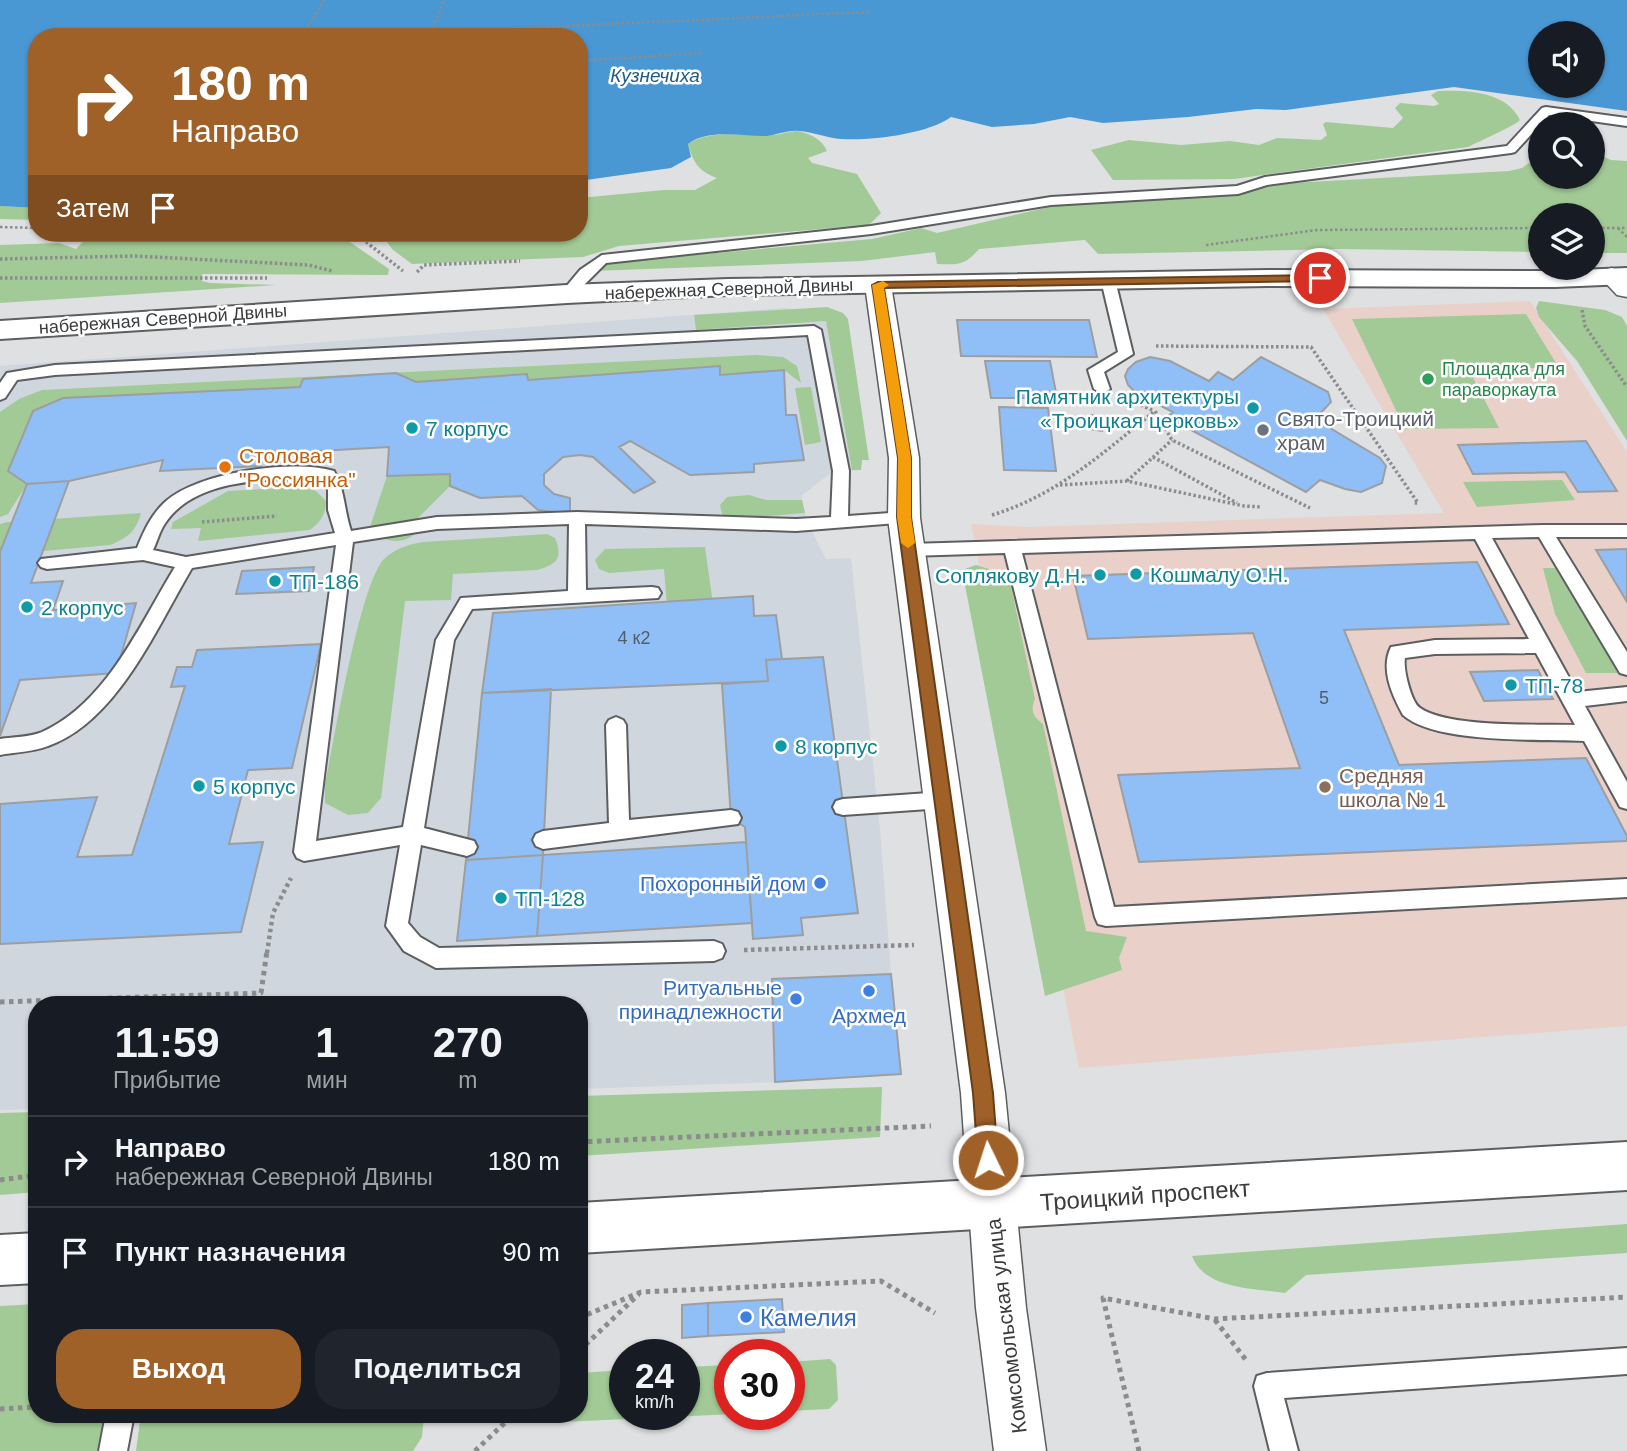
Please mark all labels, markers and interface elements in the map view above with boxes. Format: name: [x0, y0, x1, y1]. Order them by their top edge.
map controls: [1528, 21, 1605, 280]
button: sound: [1528, 21, 1605, 98]
icon: right: [56, 56, 147, 147]
text: 180 m: [171, 56, 310, 110]
water label: Кузнечиха: [610, 65, 700, 86]
button: search: [1528, 112, 1605, 189]
text: Направо: [171, 113, 299, 149]
icon: arrive: [144, 189, 182, 227]
text: Затем: [56, 193, 130, 223]
button: layers: [1528, 203, 1605, 280]
pin: [1290, 248, 1350, 308]
icon: arrive: [1301, 259, 1339, 297]
street label: набережная Северной Двины: [604, 275, 854, 303]
street label: набережная Северной Двины: [38, 300, 288, 338]
place label: Площадка для параворкаута: [1442, 359, 1565, 400]
marker: Площадка для параворкаута: [1420, 371, 1436, 387]
place label: Памятник архитектуры «Троицкая церковь»: [1016, 385, 1239, 432]
marker: Памятник архитектуры «Троицкая церковь»: [1245, 400, 1261, 416]
place label: Свято-Троицкий храм: [1277, 407, 1434, 454]
place label: 7 корпус: [426, 417, 508, 440]
marker: 7 корпус: [404, 420, 420, 436]
marker: Свято-Троицкий храм: [1255, 422, 1271, 438]
place label: Столовая "Россиянка": [239, 444, 356, 491]
marker: Столовая "Россиянка": [217, 459, 233, 475]
place label: Кошмалу О.Н.: [1150, 563, 1289, 586]
place label: Соплякову Д.Н.: [935, 564, 1086, 587]
marker: Кошмалу О.Н.: [1128, 566, 1144, 582]
marker: Соплякову Д.Н.: [1092, 567, 1108, 583]
place label: ТП-186: [289, 570, 359, 593]
marker: ТП-186: [267, 573, 283, 589]
place label: 2 корпус: [41, 596, 123, 619]
marker: 2 корпус: [19, 599, 35, 615]
house number: 4 к2: [618, 628, 650, 648]
place label: ТП-78: [1525, 674, 1583, 697]
marker: ТП-78: [1503, 677, 1519, 693]
house number: 5: [1319, 688, 1329, 708]
place label: 8 корпус: [795, 735, 877, 758]
marker: 8 корпус: [773, 738, 789, 754]
place label: Средняя школа № 1: [1339, 764, 1446, 811]
place label: 5 корпус: [213, 775, 295, 798]
marker: 5 корпус: [191, 778, 207, 794]
marker: Средняя школа № 1: [1317, 779, 1333, 795]
place label: Похоронный дом: [640, 872, 806, 895]
marker: Похоронный дом: [812, 875, 828, 891]
place label: ТП-128: [515, 887, 585, 910]
marker: ТП-128: [493, 890, 509, 906]
place label: Ритуальные принадлежности: [619, 976, 782, 1023]
marker: Архмед: [861, 983, 877, 999]
marker: Ритуальные принадлежности: [788, 991, 804, 1007]
place label: Архмед: [832, 1004, 906, 1027]
text: 11:59: [115, 1019, 220, 1066]
text: 1: [315, 1019, 339, 1066]
text: 270: [433, 1019, 503, 1066]
text: Прибытие: [113, 1067, 221, 1093]
text: мин: [306, 1067, 348, 1093]
text: m: [458, 1067, 477, 1093]
position arrow: [951, 1123, 1025, 1197]
text: Направо: [115, 1133, 226, 1163]
icon: right: [56, 1143, 94, 1181]
text: 180 m: [488, 1146, 560, 1176]
text: набережная Северной Двины: [115, 1164, 433, 1190]
street label: Троицкий проспект: [1039, 1174, 1251, 1216]
street label: Комсомольская улица: [981, 1217, 1031, 1435]
icon: arrive: [56, 1234, 94, 1272]
text: Пункт назначения: [115, 1237, 346, 1267]
text: 90 m: [502, 1237, 560, 1267]
place label: Камелия: [760, 1304, 857, 1331]
marker: Камелия: [738, 1309, 754, 1325]
button: Выход: [56, 1329, 301, 1409]
button: Поделиться: [315, 1329, 560, 1409]
speed limit sign: 30: [714, 1339, 805, 1430]
text: 24: [635, 1356, 674, 1395]
text: km/h: [635, 1392, 674, 1412]

